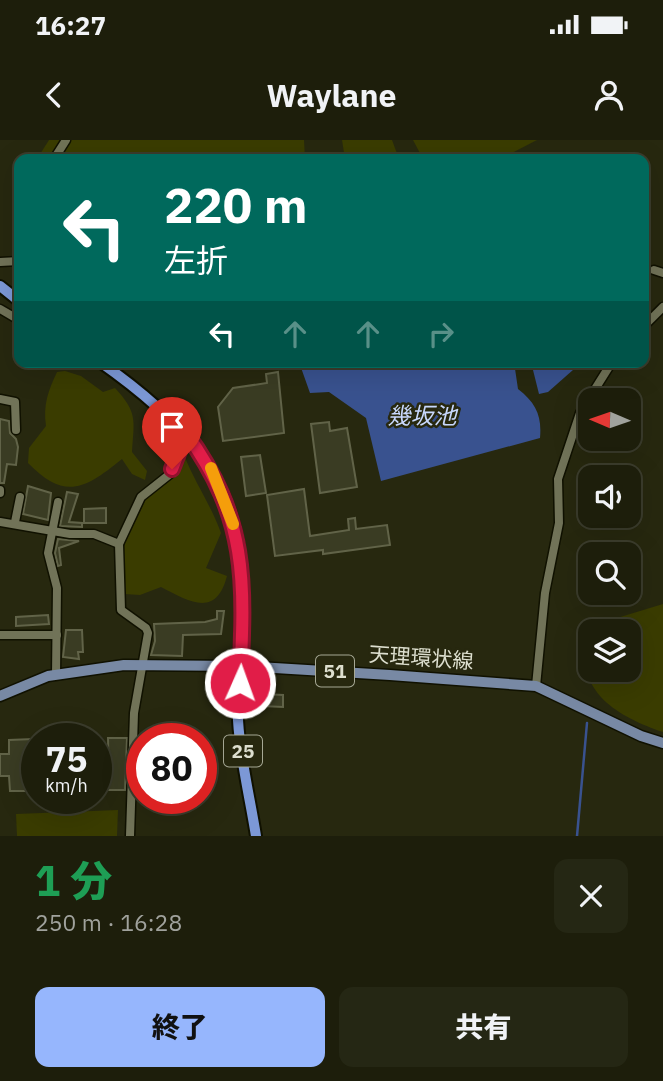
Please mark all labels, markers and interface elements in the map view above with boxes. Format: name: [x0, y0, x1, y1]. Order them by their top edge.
text: 16:27: [35, 8, 106, 42]
text: Waylane: [266, 74, 397, 116]
icon: back: [35, 76, 73, 114]
icon: person: [590, 76, 628, 114]
text: 220 m: [164, 173, 308, 236]
icon: left: [49, 182, 140, 273]
text: 左折: [164, 239, 228, 281]
icon: left: [203, 315, 241, 353]
icon: ahead: [276, 315, 314, 353]
icon: ahead: [349, 315, 387, 353]
icon: right: [422, 315, 460, 353]
north arrow: [578, 388, 640, 452]
map controls: [578, 388, 641, 682]
pin: [142, 397, 202, 469]
water label: 幾坂池: [388, 400, 459, 430]
icon: arrive: [153, 408, 191, 446]
button: sound: [578, 465, 641, 528]
button: search: [578, 542, 641, 605]
button: layers: [578, 619, 641, 682]
street label: 天理環状線: [368, 639, 474, 675]
position arrow: [203, 646, 277, 720]
road number: 51: [316, 656, 354, 686]
speed limit sign: 80: [126, 723, 217, 814]
text: 75: [45, 736, 88, 782]
road number: 25: [224, 736, 262, 766]
text: km/h: [45, 774, 88, 797]
text: 1 分: [35, 853, 112, 908]
button: close: [554, 859, 628, 933]
text: 250 m · 16:28: [35, 907, 182, 937]
button: 終了: [35, 987, 325, 1067]
button: 共有: [339, 987, 628, 1067]

